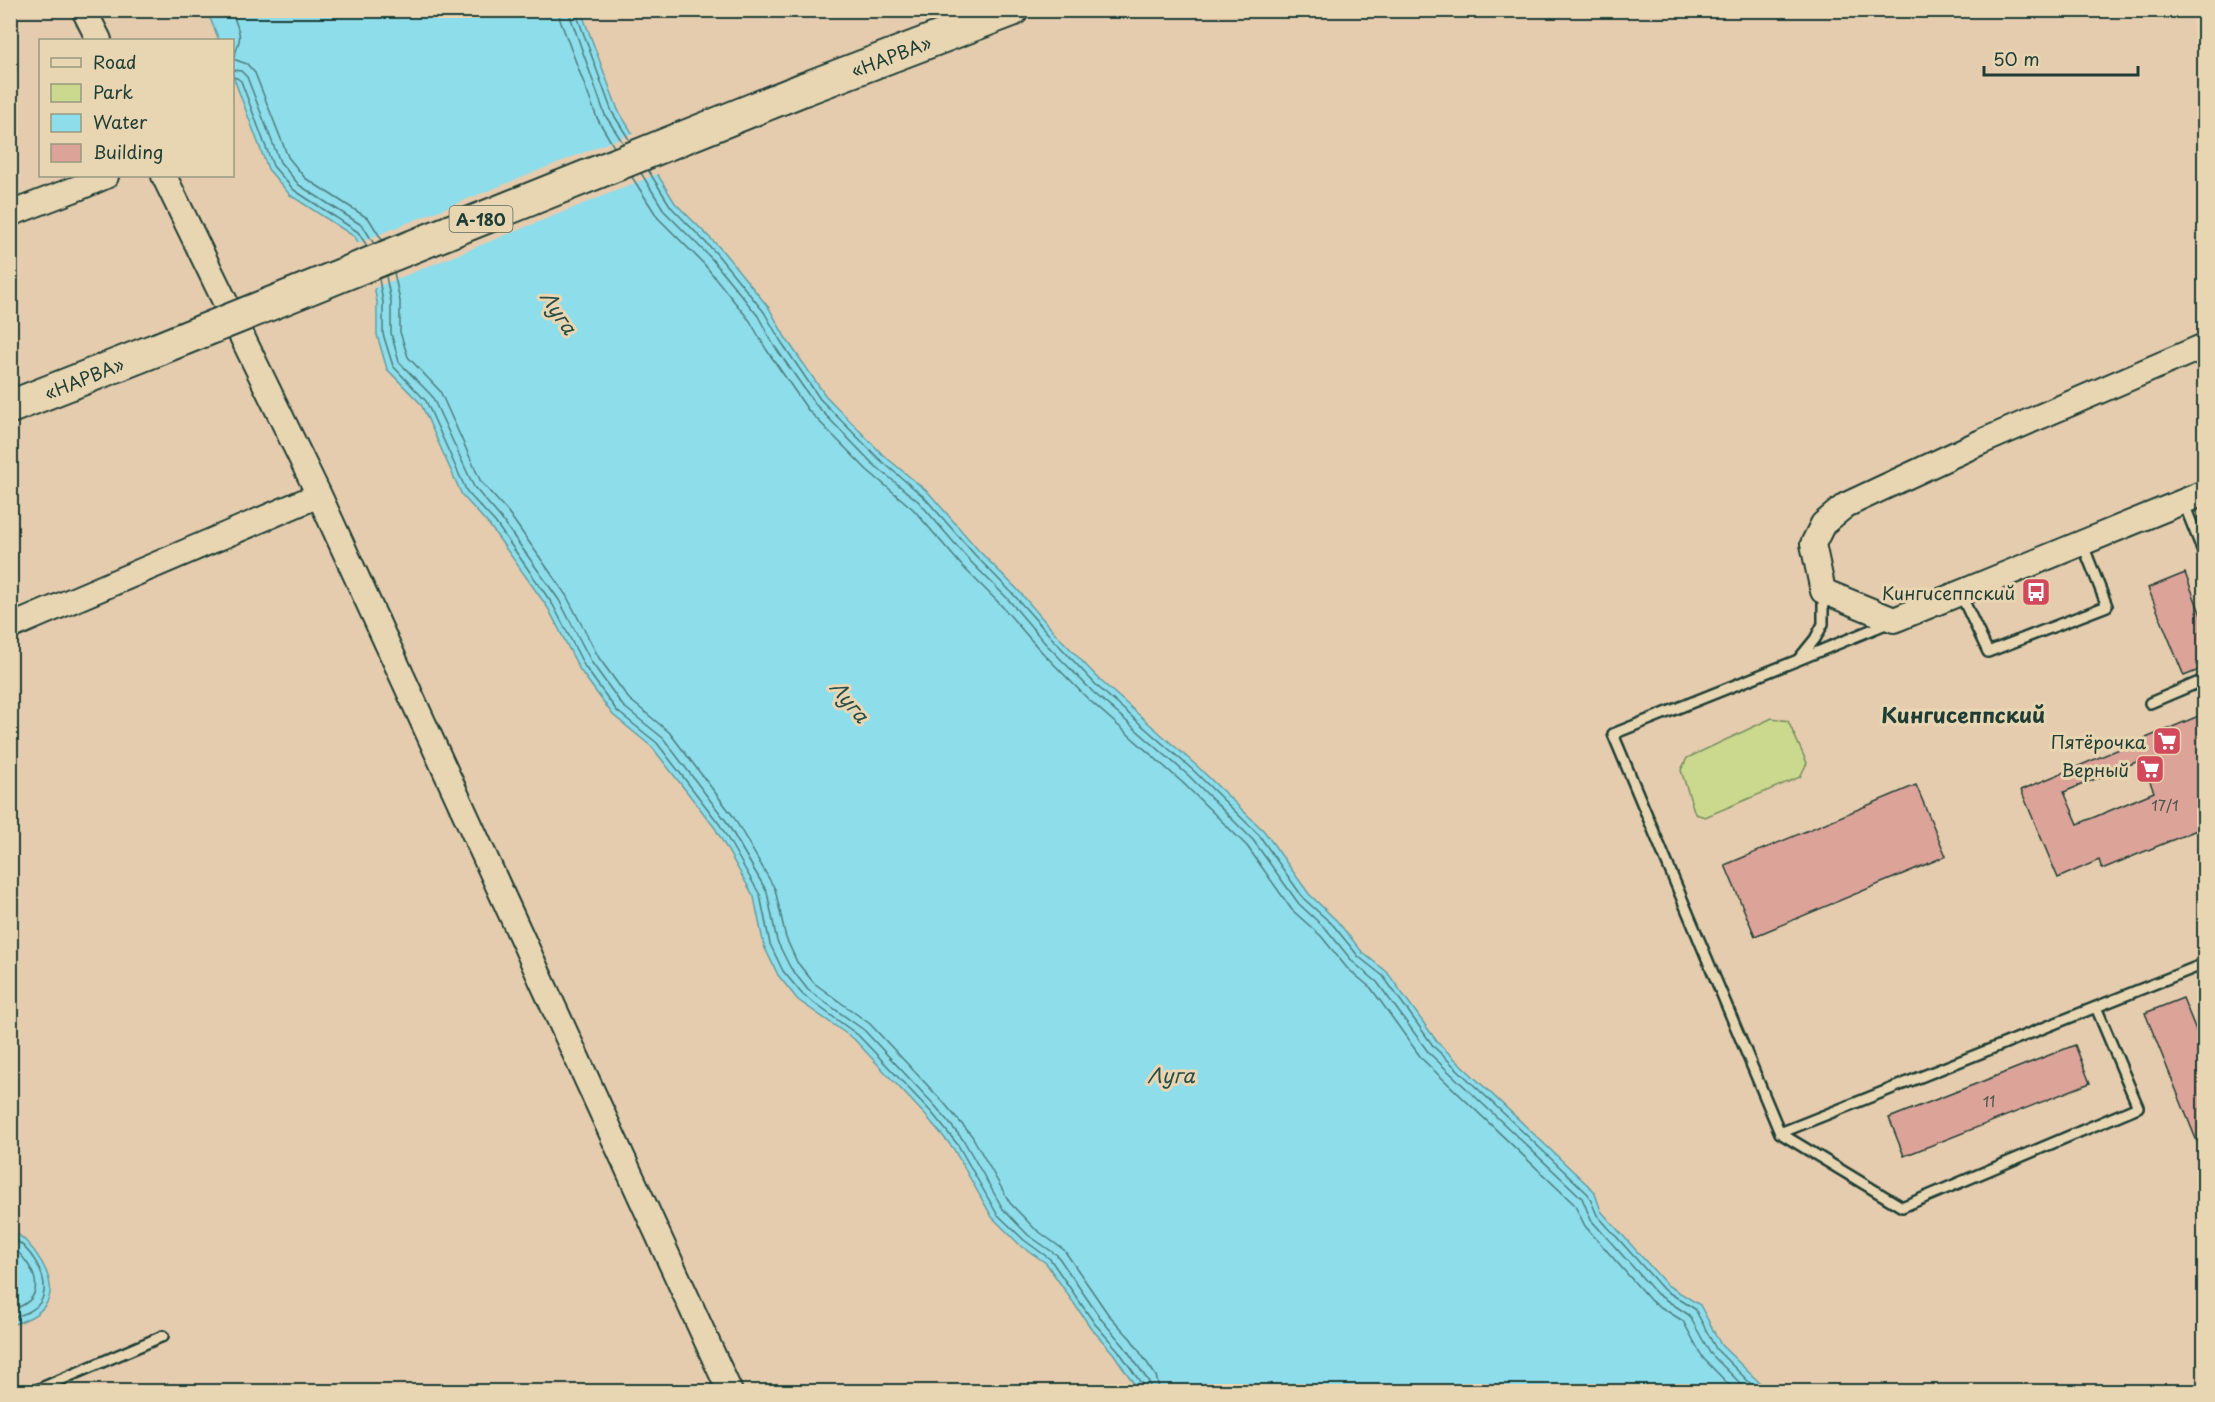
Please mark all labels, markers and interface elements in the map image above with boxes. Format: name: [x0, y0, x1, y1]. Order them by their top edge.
street label: «НАРВА»: [847, 28, 935, 84]
legend: [39, 39, 234, 177]
scale bar: [1984, 39, 2138, 77]
text: 50 m: [1993, 45, 2040, 72]
text: Road: [93, 48, 137, 75]
text: Park: [93, 78, 133, 105]
text: Water: [93, 108, 148, 135]
text: Building: [93, 138, 163, 165]
road number: А-180: [450, 206, 512, 232]
water label: Луга: [533, 284, 585, 340]
street label: «НАРВА»: [40, 350, 128, 406]
bus stop icon: Кингисеппский: [2020, 576, 2052, 608]
place label: Кингисеппский: [1882, 579, 2015, 606]
water label: Луга: [823, 673, 877, 729]
district label: Кингисеппский: [1881, 698, 2045, 730]
supermarket icon: Пятёрочка: [2151, 725, 2183, 757]
place label: Пятёрочка: [2051, 728, 2147, 755]
supermarket icon: Верный: [2134, 753, 2166, 785]
place label: Верный: [2062, 756, 2129, 783]
house number: 17/1: [2151, 793, 2179, 816]
water label: Луга: [1147, 1060, 1195, 1090]
house number: 11: [1983, 1089, 1995, 1112]

